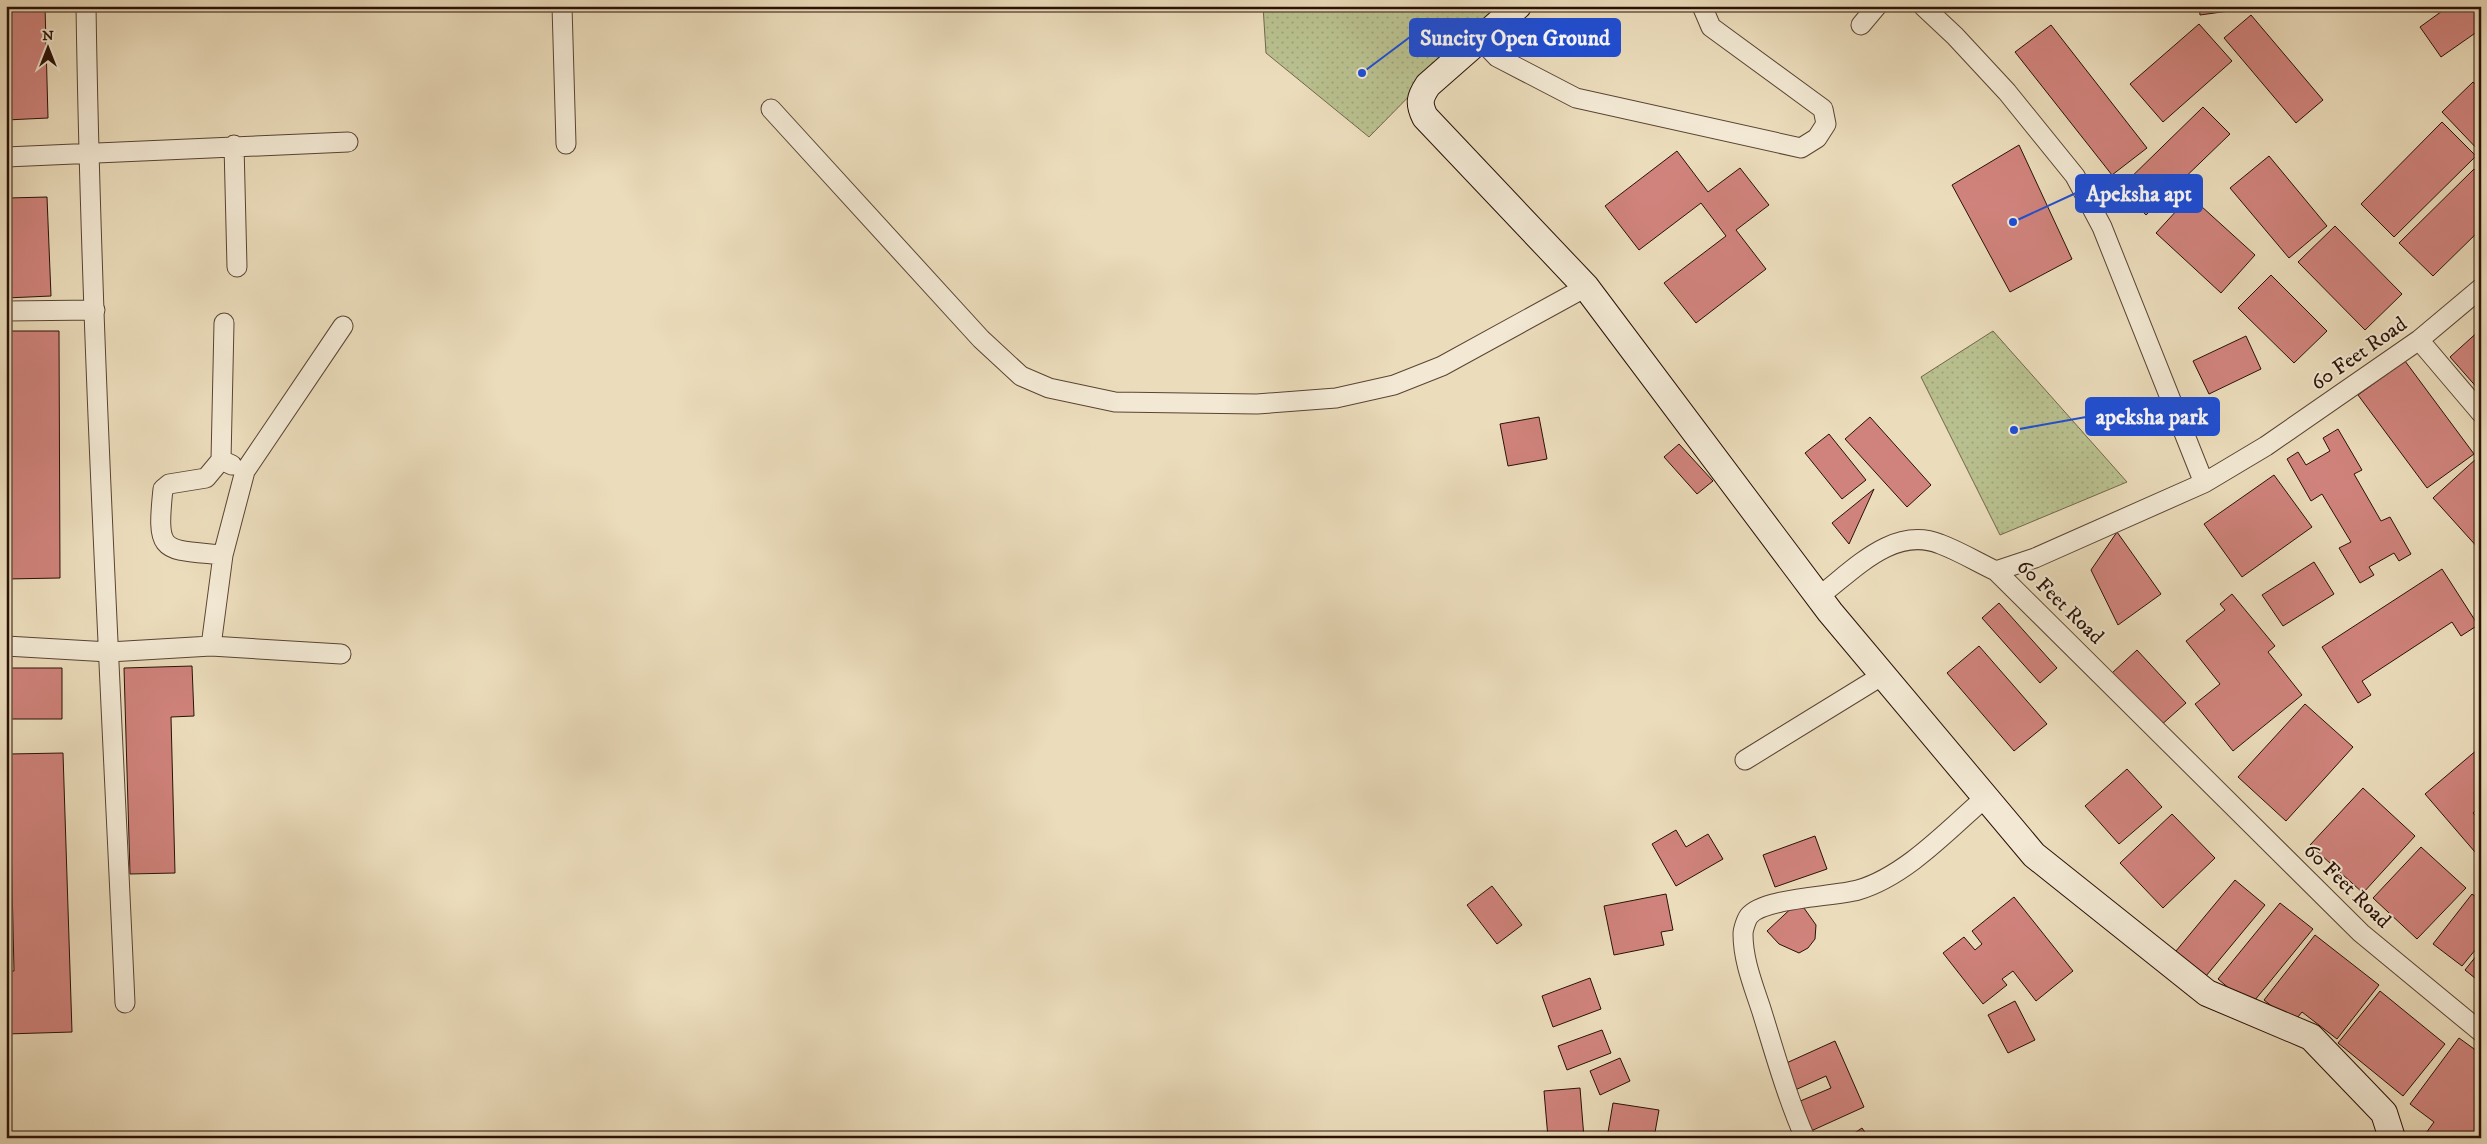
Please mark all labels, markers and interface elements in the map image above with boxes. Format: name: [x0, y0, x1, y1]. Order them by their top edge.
callout: Suncity Open Ground: [1410, 19, 1620, 56]
north arrow: [22, 22, 72, 72]
text: Suncity Open Ground: [1420, 25, 1611, 52]
text: N: [42, 27, 54, 45]
callout: Apeksha apt: [2076, 175, 2202, 212]
text: Apeksha apt: [2085, 181, 2192, 208]
street label: 60 Feet Road: [2306, 311, 2412, 397]
callout: apeksha park: [2086, 398, 2219, 435]
text: apeksha park: [2096, 404, 2209, 431]
street label: 60 Feet Road: [2011, 554, 2109, 650]
street label: 60 Feet Road: [2298, 838, 2396, 934]

